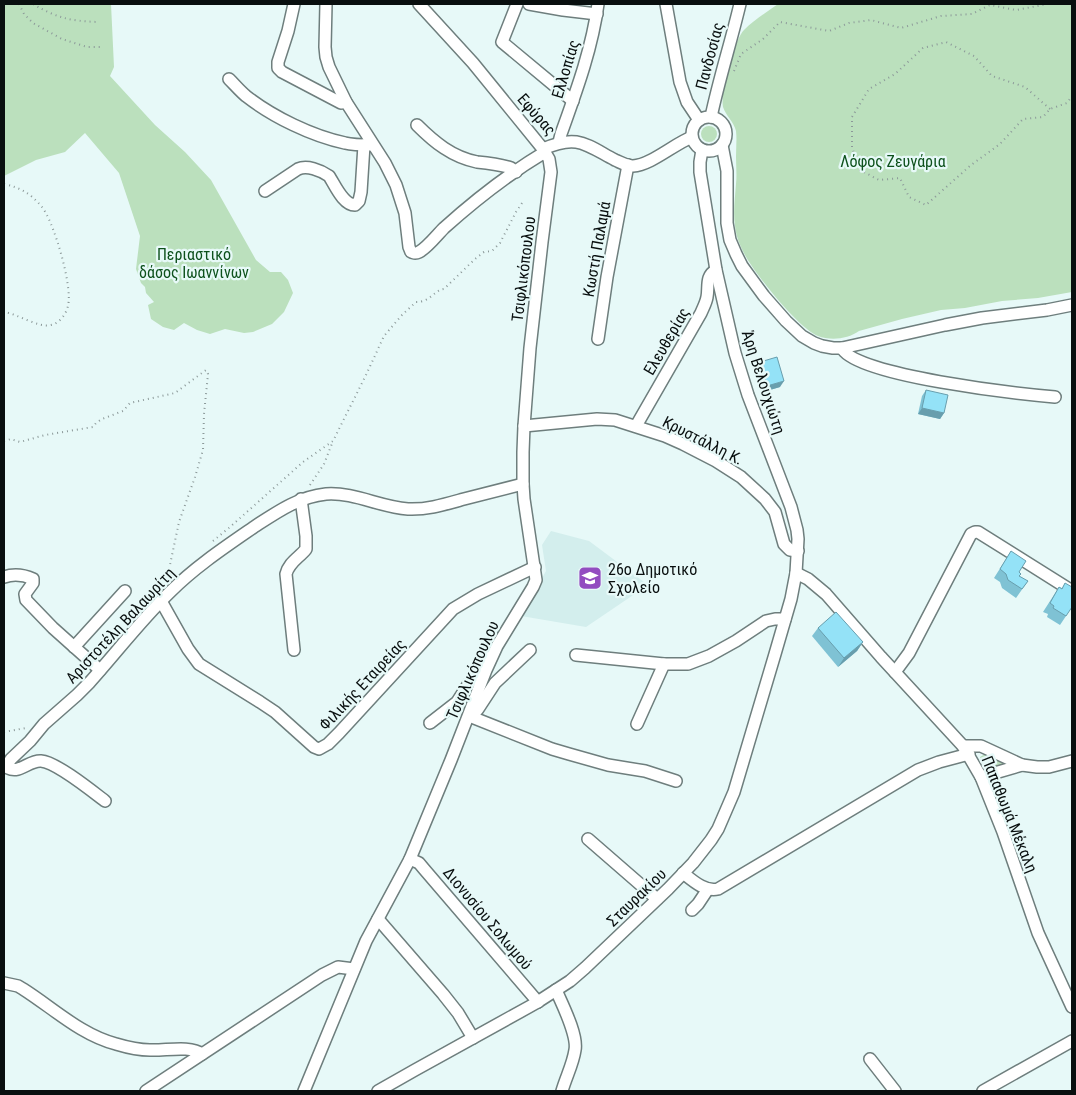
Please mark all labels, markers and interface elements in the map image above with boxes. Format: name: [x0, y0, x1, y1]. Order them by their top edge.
street label: Πανδοσίας: [691, 20, 728, 92]
street label: Ελλοπίας: [548, 38, 583, 101]
street label: Εφύρας: [513, 90, 560, 139]
park label: Λόφος Ζευγάρια: [840, 152, 946, 171]
street label: Κωστή Παλαμά: [579, 200, 614, 298]
street label: Τσιφλικόπουλου: [508, 215, 539, 323]
park label: Περιαστικό δάσος Ιωαννίνων: [139, 245, 249, 282]
street label: Ελευθερίας: [640, 304, 693, 378]
street label: Άρη Βελουχιώτη: [738, 328, 789, 436]
street label: Κρυστάλλη Κ.: [659, 412, 746, 469]
place label: 26ο Δημοτικό Σχολείο: [608, 560, 697, 597]
street label: Αριστοτέλη Βαλαωρίτη: [62, 564, 179, 687]
school or university icon: 26ο Δημοτικό Σχολείο: [577, 565, 603, 591]
street label: Τσιφλικόπουλου: [442, 618, 503, 723]
street label: Φιλικής Εταιρείας: [315, 635, 410, 734]
street label: Παπαθωμά Μέκαλη: [977, 753, 1042, 875]
street label: Διονυσίου Σολωμού: [439, 863, 536, 974]
street label: Σταυρακίου: [603, 864, 670, 930]

